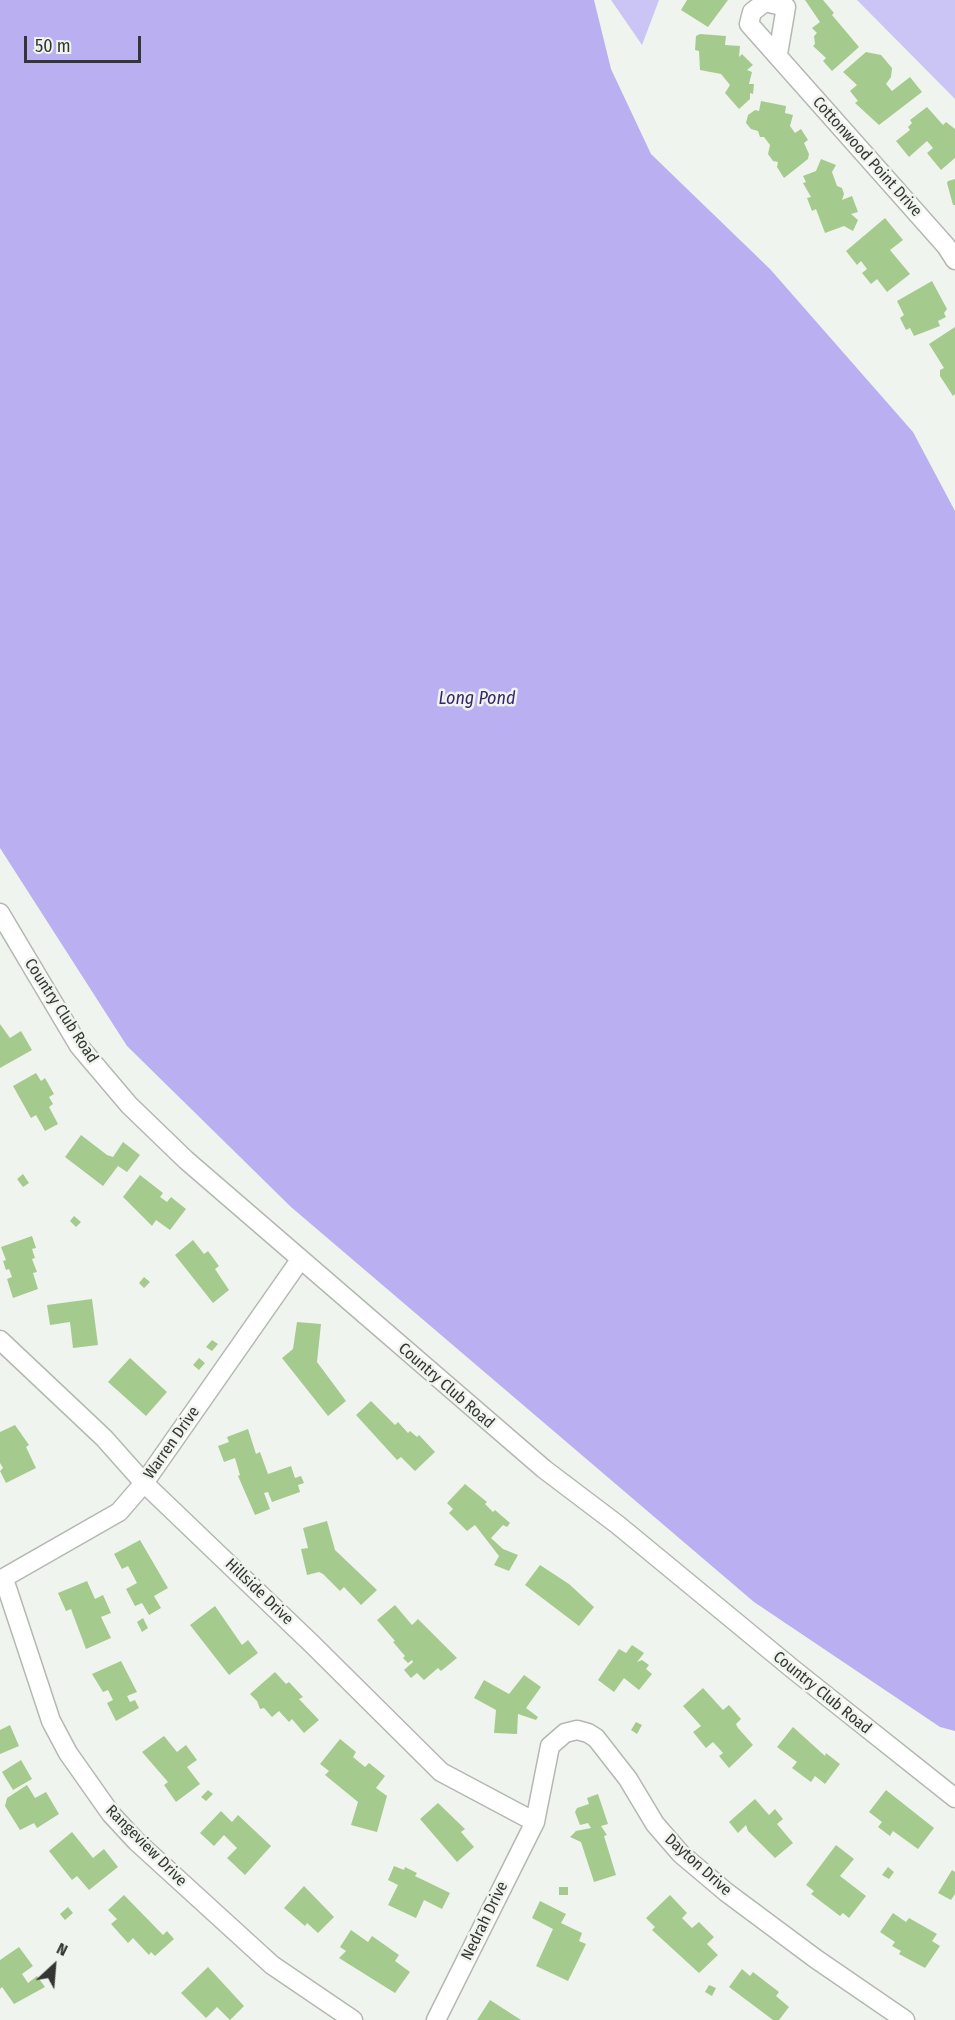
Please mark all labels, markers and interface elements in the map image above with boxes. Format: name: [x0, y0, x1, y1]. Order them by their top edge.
scale bar: [27, 24, 144, 62]
text: 50 m: [35, 35, 71, 57]
street label: Cottonwood Point Drive: [808, 93, 926, 221]
water label: Long Pond: [438, 688, 516, 710]
street label: Country Club Road: [20, 955, 102, 1067]
street label: Country Club Road: [394, 1339, 498, 1433]
street label: Warren Drive: [140, 1403, 204, 1483]
street label: Hillside Drive: [221, 1555, 297, 1629]
street label: Country Club Road: [769, 1648, 875, 1738]
street label: Rangeview Drive: [101, 1801, 191, 1891]
street label: Dayton Drive: [661, 1830, 735, 1900]
street label: Nedrah Drive: [458, 1879, 512, 1963]
north arrow: [24, 1936, 84, 1996]
text: N: [54, 1939, 71, 1960]

